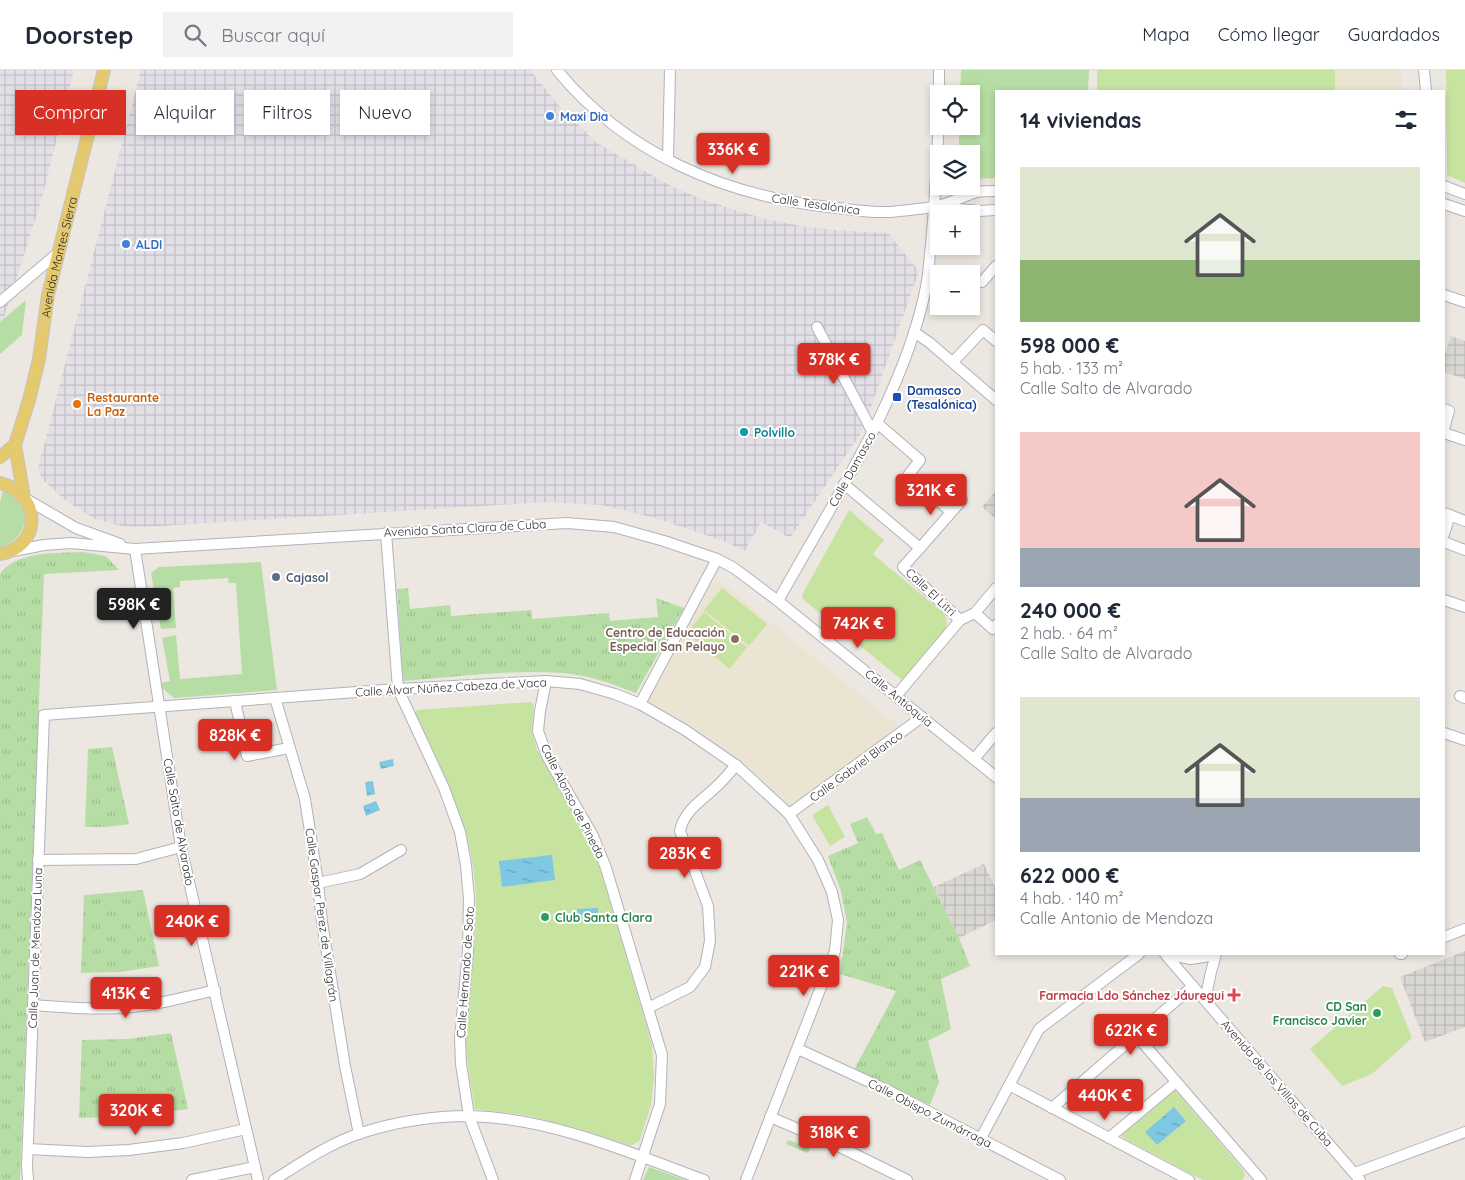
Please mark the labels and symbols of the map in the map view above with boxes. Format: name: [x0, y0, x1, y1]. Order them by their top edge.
place label: Maxi Dia: [560, 109, 608, 124]
marker: Maxi Dia: [544, 110, 556, 122]
pin: 336K €: [692, 132, 774, 175]
street label: Calle Tesalónica: [771, 190, 861, 218]
street label: Avenida Montes Sierra: [37, 195, 80, 319]
place label: ALDI: [136, 237, 162, 252]
marker: ALDI: [120, 238, 132, 250]
pin: 378K €: [793, 342, 875, 385]
place label: Damasco (Tesalónica): [907, 383, 977, 412]
place label: Restaurante La Paz: [87, 390, 159, 419]
marker: Damasco (Tesalónica): [891, 391, 903, 403]
marker: Restaurante La Paz: [71, 398, 83, 410]
place label: Polvillo: [754, 425, 795, 440]
marker: Polvillo: [738, 426, 750, 438]
street label: Calle Damasco: [825, 429, 879, 509]
pin: 321K €: [890, 474, 972, 516]
street label: Avenida Santa Clara de Cuba: [383, 516, 547, 540]
street label: Calle El Litri: [903, 565, 959, 619]
place label: Cajasol: [286, 570, 328, 585]
marker: Cajasol: [270, 571, 282, 583]
pin: 598K €: [93, 588, 175, 630]
pin: 742K €: [817, 606, 899, 649]
place label: Centro de Educación Especial San Pelayo: [606, 625, 726, 654]
marker: Centro de Educación Especial San Pelayo: [729, 633, 741, 645]
street label: Calle Antioquía: [862, 666, 936, 730]
street label: Calle Álvar Núñez Cabeza de Vaca: [355, 674, 547, 700]
pin: 828K €: [194, 718, 276, 761]
street label: Calle Gabriel Blanco: [806, 727, 906, 805]
street label: Calle Alonso de Pineda: [538, 741, 608, 861]
street label: Calle Salto de Alvarado: [160, 757, 198, 887]
street label: Calle Gaspar Perez de Villagrán: [302, 827, 342, 1003]
pin: 283K €: [644, 836, 726, 879]
street label: Calle Juan de Mendoza Luna: [25, 867, 45, 1029]
pin: 240K €: [151, 904, 233, 947]
street label: Calle Hernando de Soto: [453, 906, 477, 1038]
place label: Club Santa Clara: [555, 910, 652, 925]
marker: Club Santa Clara: [539, 911, 551, 923]
pin: 221K €: [763, 954, 845, 997]
pin: 413K €: [85, 976, 167, 1019]
place label: Farmacia Ldo Sánchez Jáuregui: [1039, 988, 1224, 1003]
marker: Farmacia Ldo Sánchez Jáuregui: [1228, 989, 1240, 1001]
place label: CD San Francisco Javier: [1273, 999, 1367, 1028]
marker: CD San Francisco Javier: [1371, 1007, 1383, 1019]
pin: 622K €: [1090, 1014, 1172, 1056]
street label: Avenida de las Villas de Cuba: [1218, 1017, 1336, 1149]
street label: Calle Obispo Zumárraga: [866, 1075, 994, 1151]
pin: 440K €: [1064, 1078, 1146, 1121]
pin: 320K €: [95, 1094, 177, 1136]
pin: 318K €: [793, 1116, 875, 1158]

